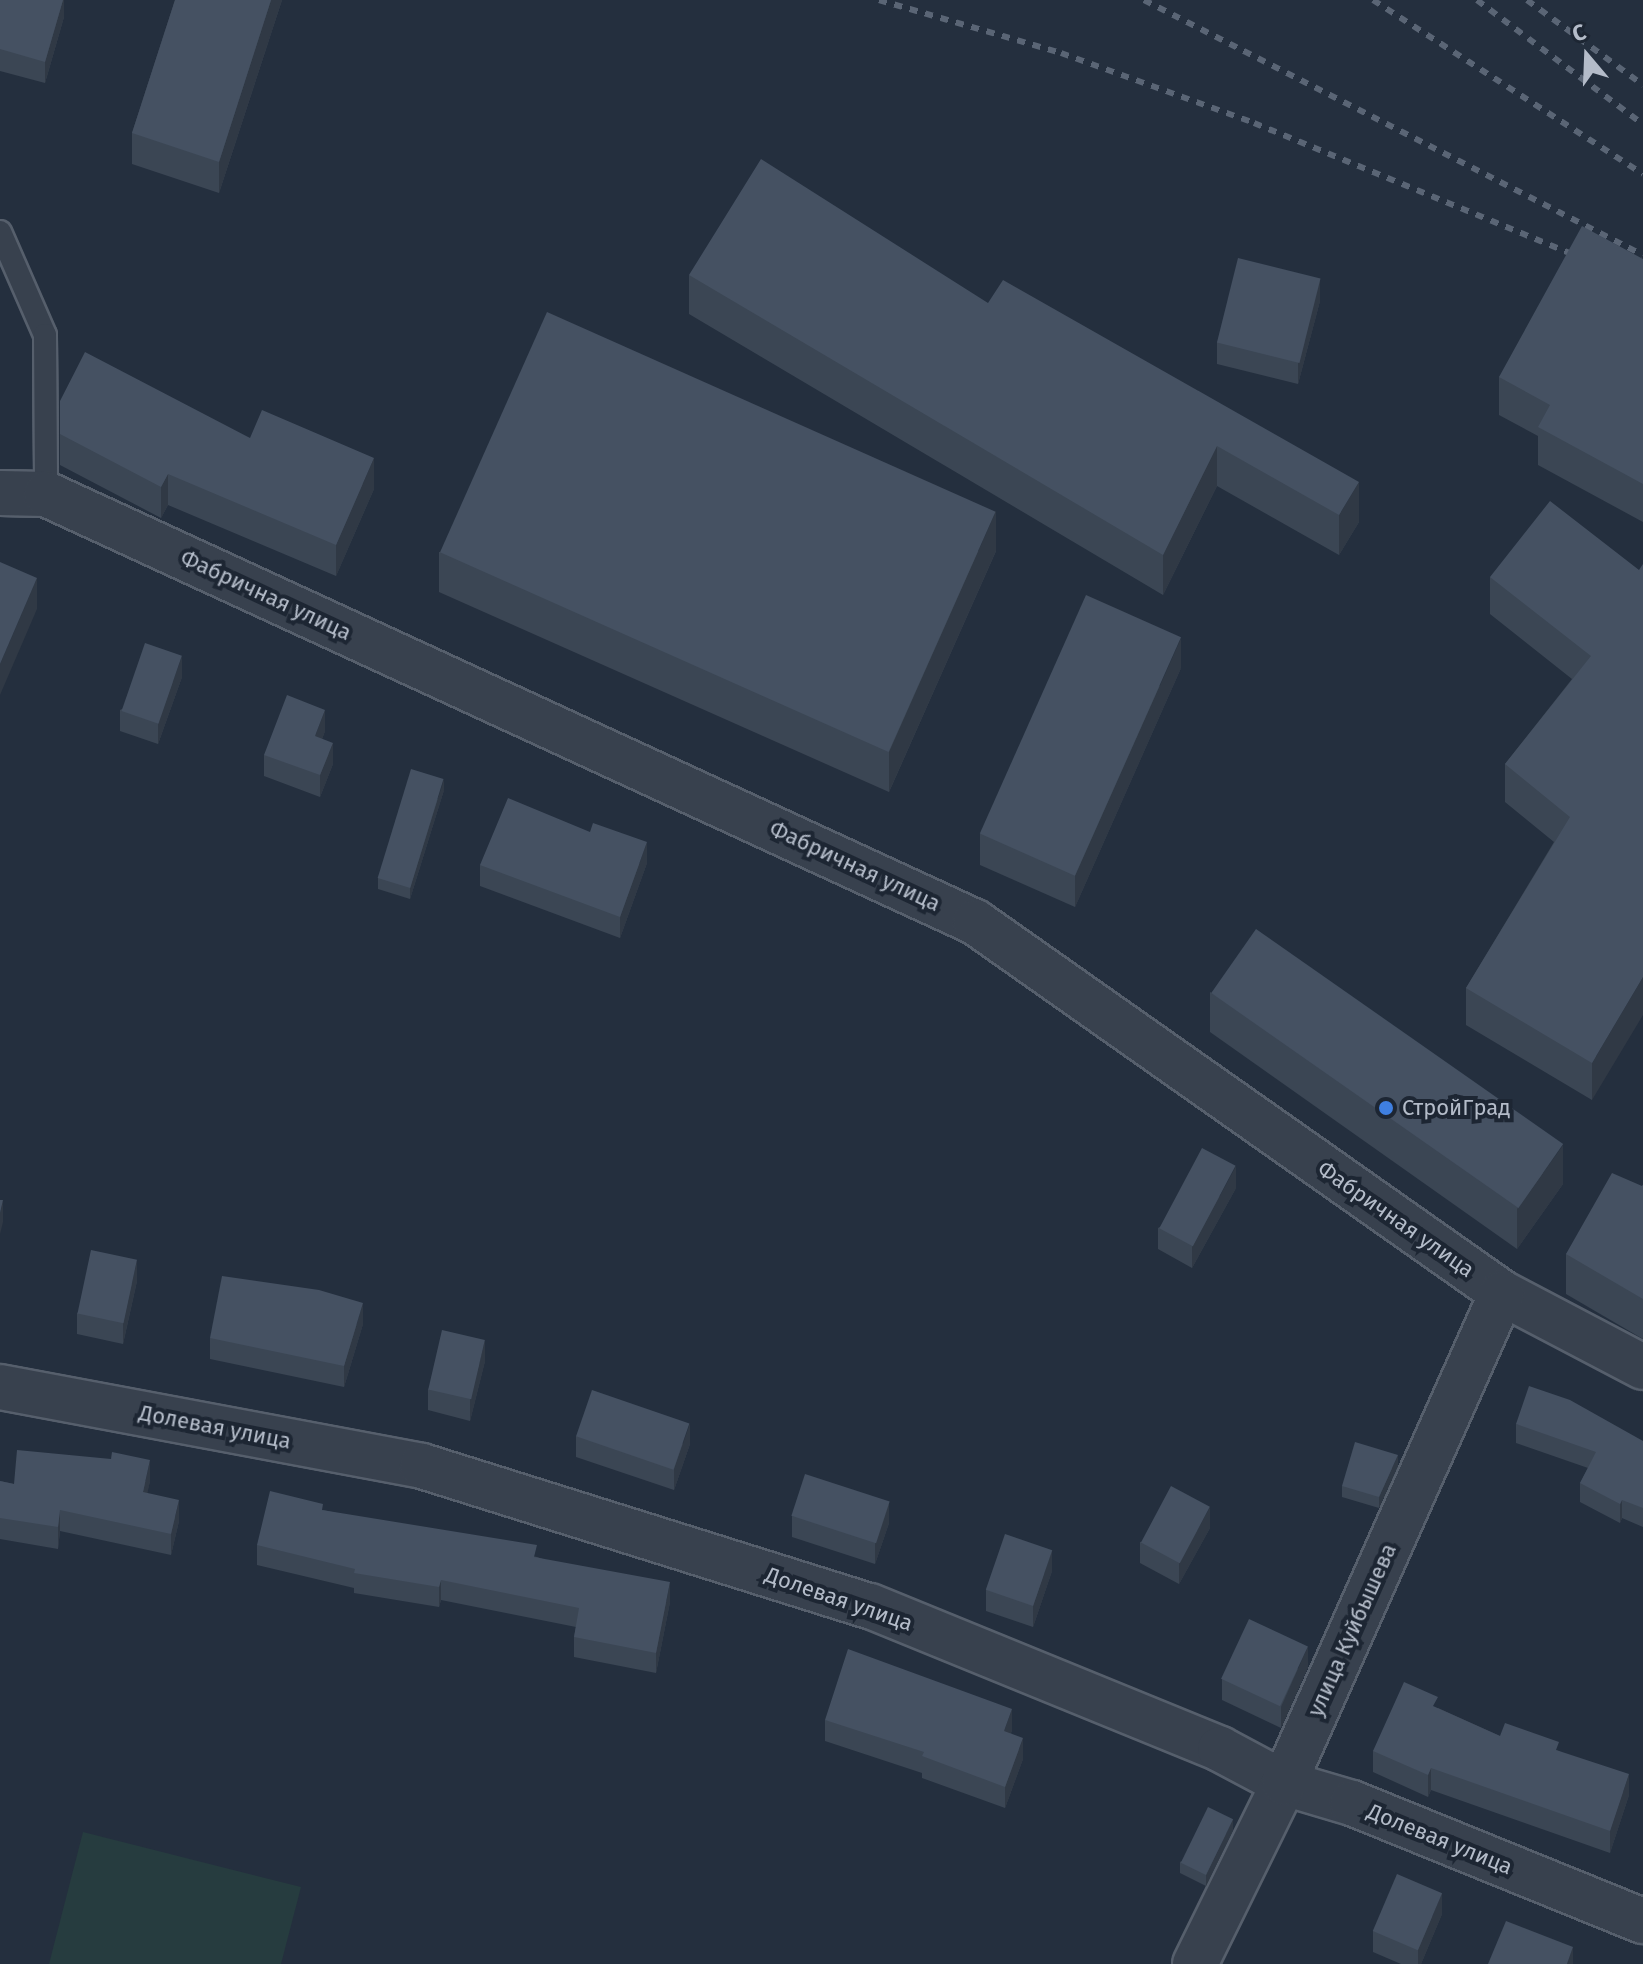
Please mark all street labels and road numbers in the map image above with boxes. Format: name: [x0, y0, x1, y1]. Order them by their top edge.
street label: Фабричная улица: [176, 544, 356, 646]
street label: Фабричная улица: [765, 815, 945, 917]
street label: Фабричная улица: [1313, 1155, 1479, 1283]
street label: Долевая улица: [137, 1399, 293, 1455]
street label: улица Куйбышева: [1302, 1539, 1402, 1721]
street label: Долевая улица: [762, 1561, 916, 1637]
street label: Долевая улица: [1364, 1798, 1516, 1880]

